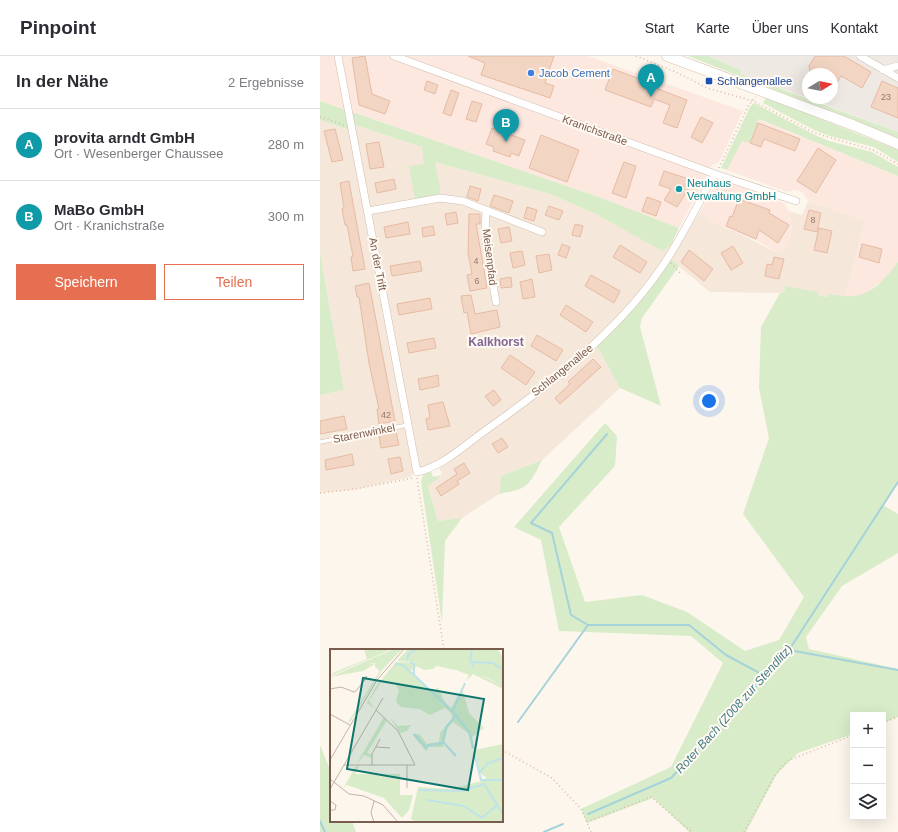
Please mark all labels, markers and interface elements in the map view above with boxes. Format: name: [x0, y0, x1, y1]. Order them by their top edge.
text: Pinpoint: [20, 17, 96, 38]
text: Start: [645, 20, 674, 36]
text: Karte: [696, 20, 730, 36]
text: Über uns: [752, 20, 809, 36]
text: Kontakt: [831, 20, 878, 36]
pin: A: [638, 64, 664, 97]
place label: Jacob Cement: [539, 67, 610, 79]
marker: Jacob Cement: [526, 68, 536, 78]
north arrow: [802, 68, 838, 104]
text: In der Nähe: [16, 72, 109, 91]
text: 2 Ergebnisse: [228, 75, 304, 90]
place label: Schlangenallee: [717, 75, 792, 87]
marker: Schlangenallee: [704, 76, 714, 86]
house number: 23: [881, 92, 891, 102]
pin: B: [493, 109, 519, 142]
street label: Kranichstraße: [561, 113, 629, 147]
text: provita arndt GmbH: [54, 129, 195, 146]
text: A: [24, 137, 34, 152]
text: 280 m: [268, 137, 304, 152]
text: Ort · Wesenberger Chaussee: [54, 146, 224, 161]
place label: Neuhaus Verwaltung GmbH: [687, 177, 776, 202]
marker: Neuhaus Verwaltung GmbH: [674, 184, 684, 194]
text: MaBo GmbH: [54, 201, 144, 218]
text: B: [24, 209, 34, 224]
text: 300 m: [268, 209, 304, 224]
house number: 8: [810, 215, 816, 225]
text: Ort · Kranichstraße: [54, 218, 165, 233]
street label: Meisenpfad: [481, 228, 499, 286]
street label: An der Trift: [367, 236, 389, 292]
house number: 4: [473, 256, 479, 266]
button: Speichern: [16, 264, 156, 300]
button: Teilen: [164, 264, 304, 300]
house number: 6: [474, 276, 480, 286]
district label: Kalkhorst: [468, 335, 524, 349]
street label: Schlangenallee: [529, 342, 595, 398]
your location: [699, 391, 719, 411]
house number: 42: [381, 410, 391, 420]
street label: Starenwinkel: [332, 421, 396, 445]
water label: Roter Bach (Z008 zur Stendlitz): [673, 642, 795, 776]
inset map: [330, 649, 503, 822]
map controls: [850, 712, 886, 820]
button: +: [850, 712, 886, 748]
button: −: [850, 748, 886, 784]
button: layers: [850, 784, 886, 820]

